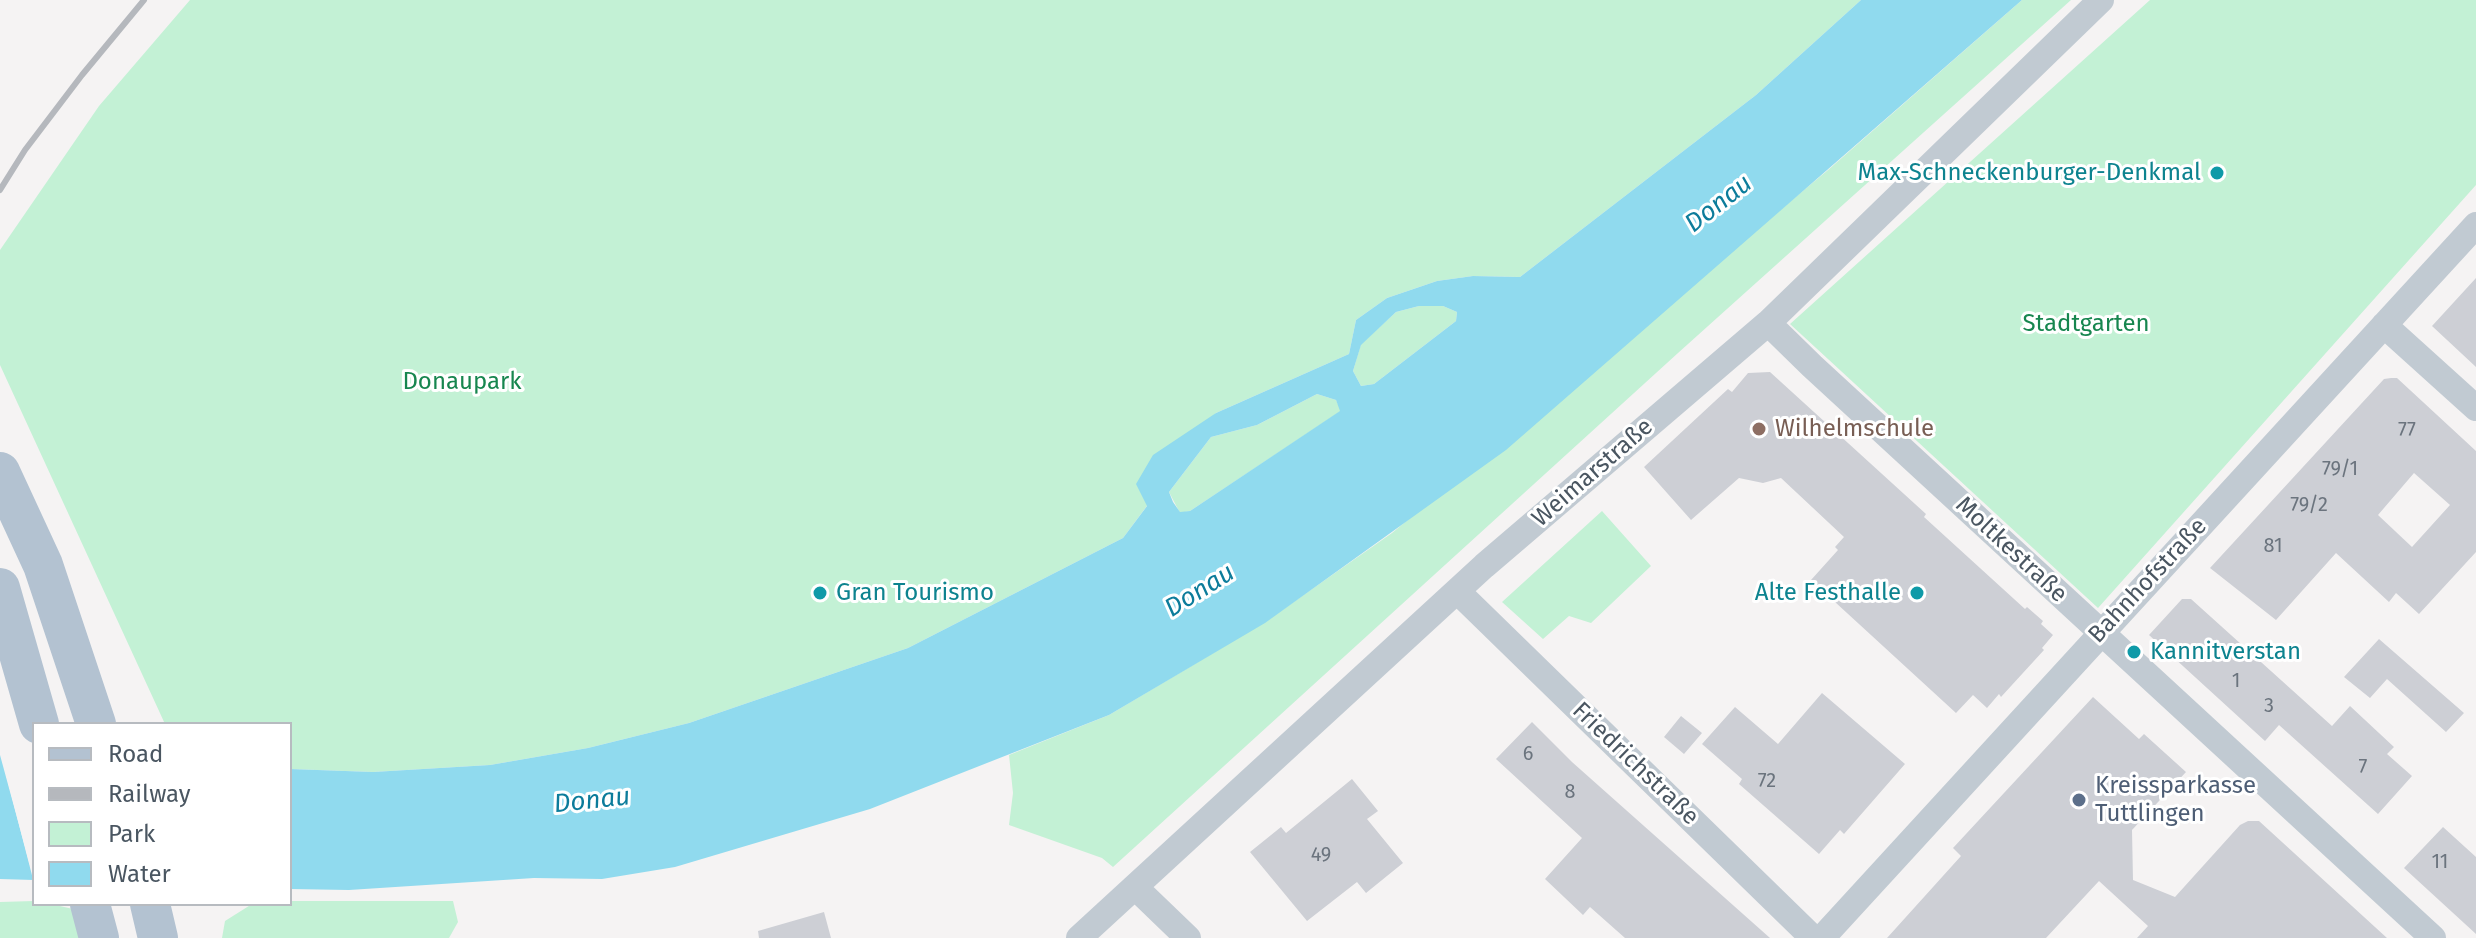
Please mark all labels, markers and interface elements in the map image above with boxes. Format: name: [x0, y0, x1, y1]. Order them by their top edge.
place label: Max-Schneckenburger-Denkmal: [1858, 159, 2201, 187]
marker: Max-Schneckenburger-Denkmal: [2208, 164, 2226, 182]
water label: Donau: [1679, 168, 1759, 240]
park label: Stadtgarten: [2022, 310, 2150, 338]
park label: Donaupark: [402, 368, 522, 396]
street label: Weimarstraße: [1527, 413, 1659, 533]
place label: Wilhelmschule: [1775, 415, 1934, 443]
house number: 77: [2398, 418, 2416, 442]
marker: Wilhelmschule: [1750, 420, 1768, 438]
house number: 79/1: [2322, 457, 2358, 481]
street label: Moltkestraße: [1949, 491, 2073, 609]
house number: 79/2: [2290, 493, 2328, 517]
street label: Bahnhofstraße: [2083, 513, 2213, 649]
house number: 81: [2263, 534, 2283, 558]
water label: Donau: [1159, 558, 1241, 624]
place label: Gran Tourismo: [836, 579, 994, 607]
place label: Alte Festhalle: [1755, 579, 1901, 607]
marker: Gran Tourismo: [811, 584, 829, 602]
marker: Alte Festhalle: [1908, 584, 1926, 602]
place label: Kannitverstan: [2150, 638, 2301, 666]
marker: Kannitverstan: [2125, 643, 2143, 661]
house number: 1: [2232, 669, 2240, 693]
house number: 3: [2264, 694, 2274, 718]
street label: Friedrichstraße: [1566, 696, 1704, 832]
legend: [32, 722, 292, 906]
text: Road: [108, 740, 163, 768]
house number: 6: [1523, 742, 1533, 766]
house number: 7: [2359, 755, 2367, 779]
house number: 72: [1758, 769, 1776, 793]
place label: Kreissparkasse Tuttlingen: [2095, 772, 2256, 828]
text: Railway: [108, 780, 191, 808]
house number: 8: [1564, 780, 1576, 804]
water label: Donau: [552, 781, 632, 821]
marker: Kreissparkasse Tuttlingen: [2070, 791, 2088, 809]
text: Park: [108, 820, 155, 848]
house number: 49: [1311, 843, 1331, 867]
house number: 11: [2431, 850, 2449, 874]
text: Water: [108, 860, 171, 888]

